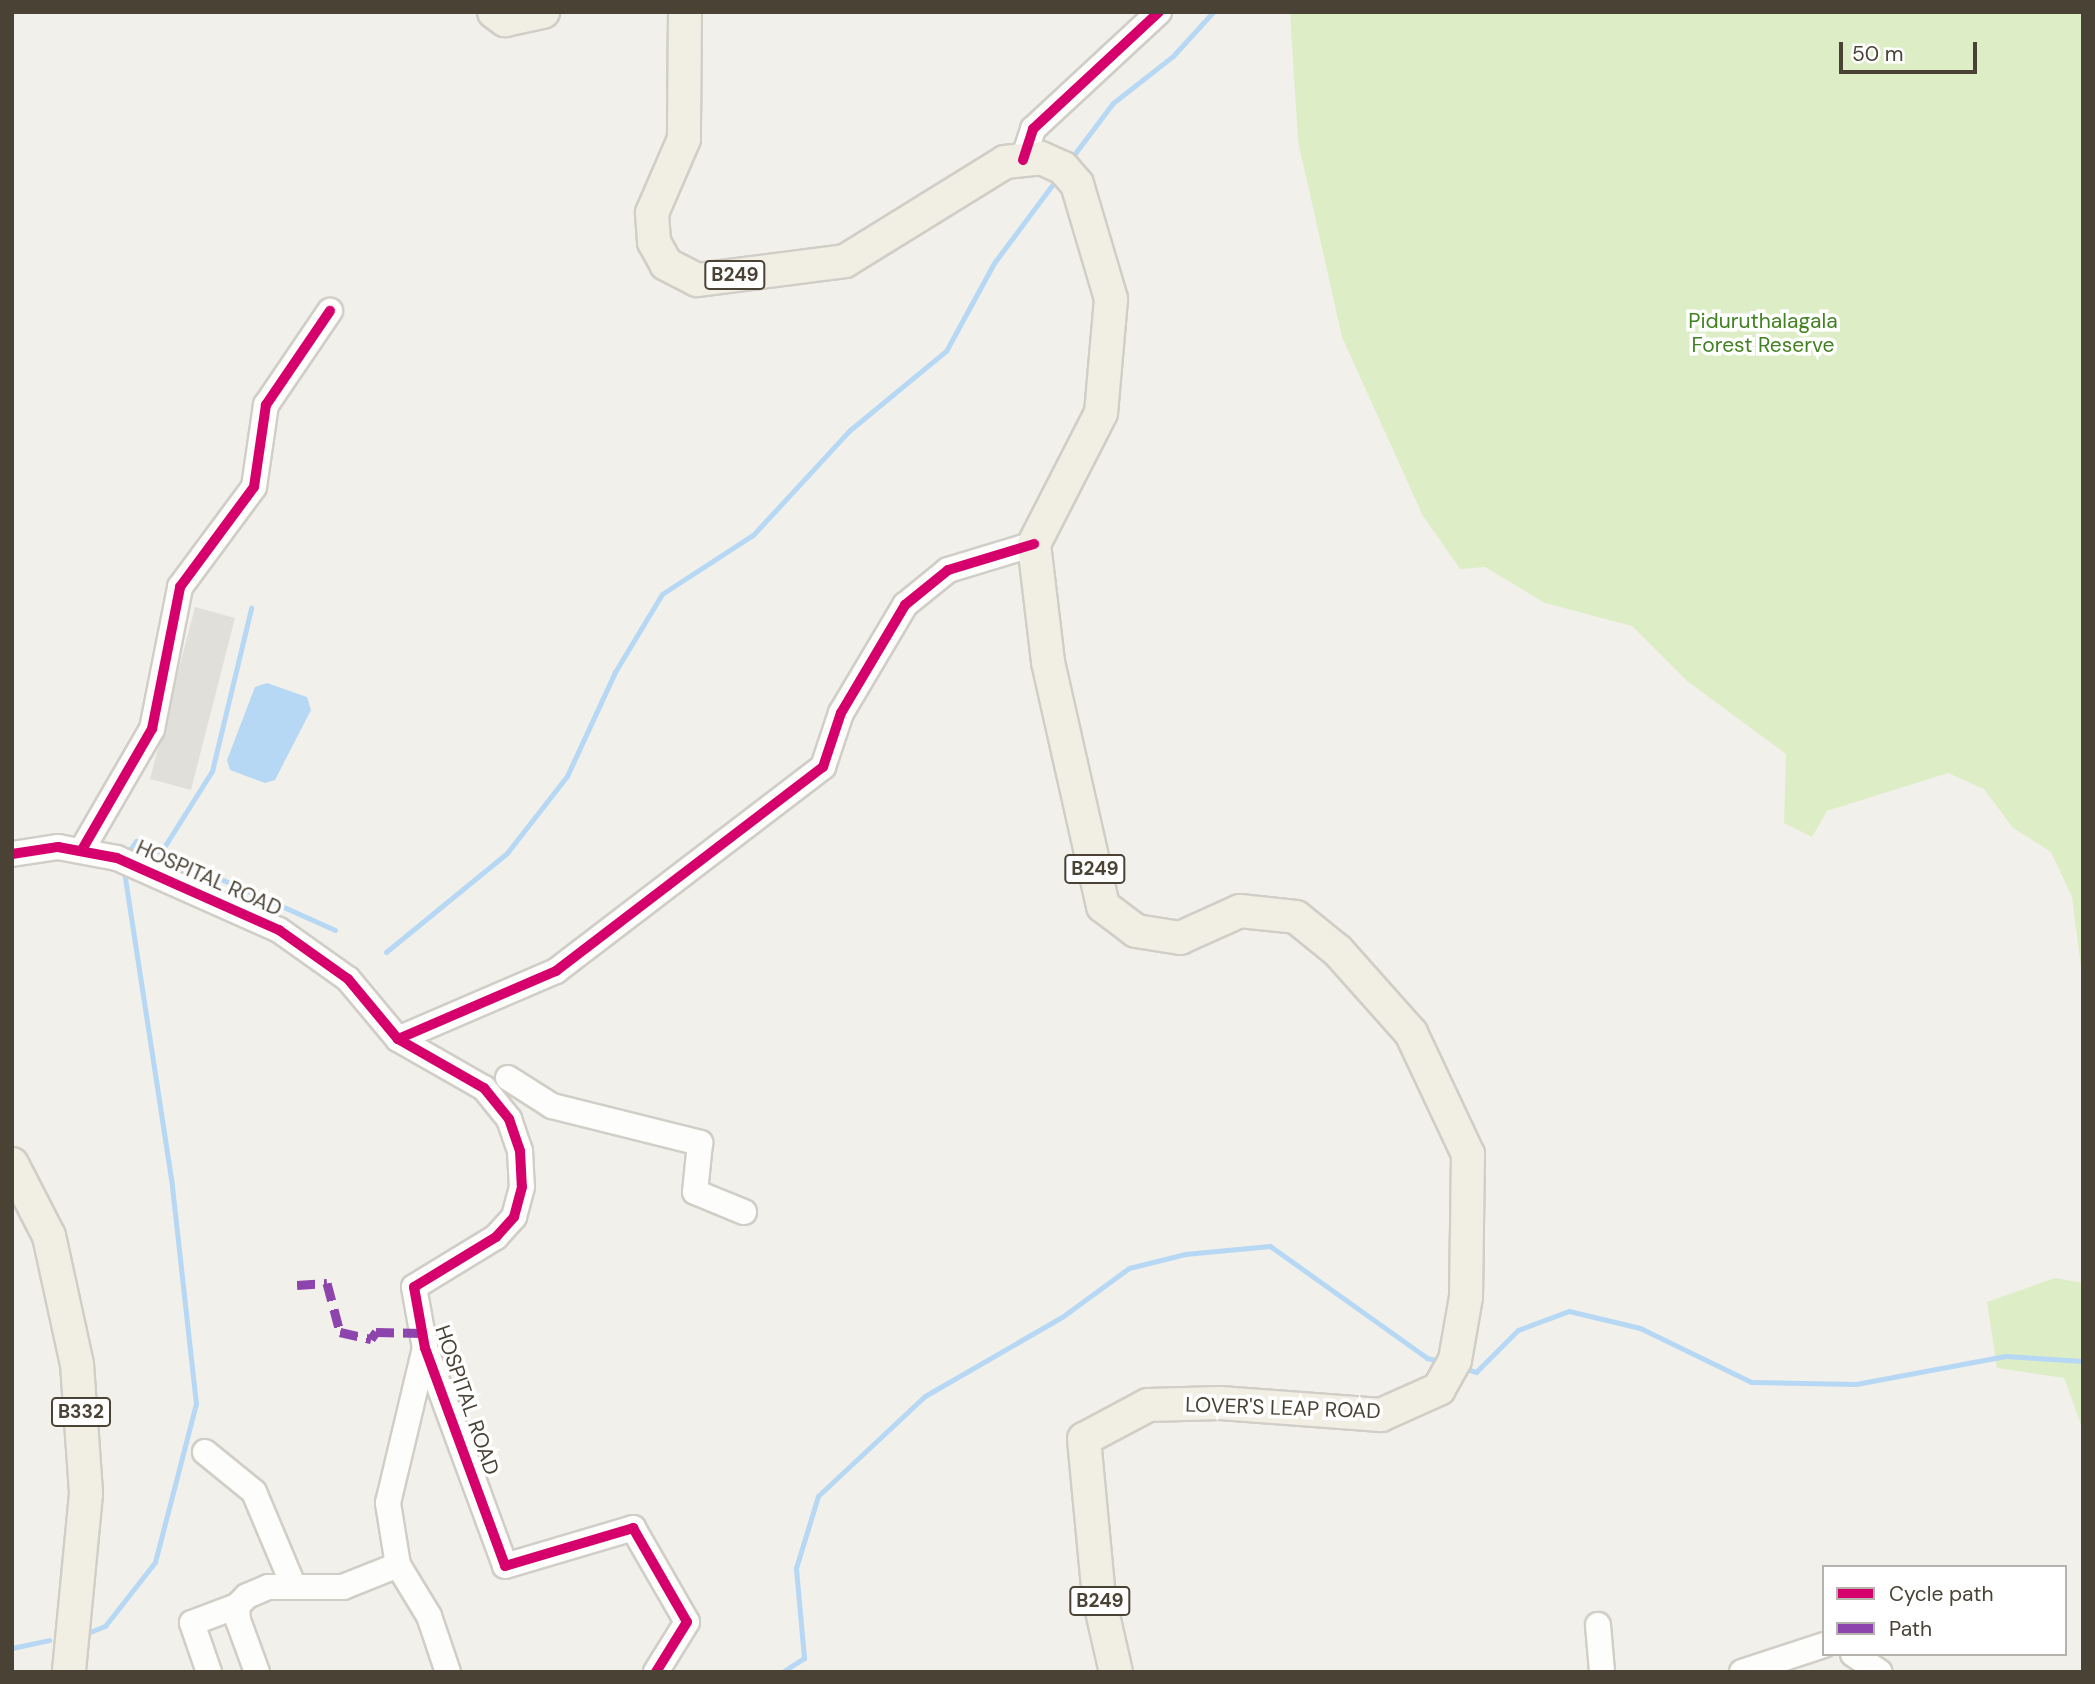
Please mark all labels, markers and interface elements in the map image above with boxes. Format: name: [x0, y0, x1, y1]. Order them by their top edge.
scale bar: [1843, 28, 1981, 72]
text: 50 m: [1852, 40, 1903, 68]
road number: B249: [704, 260, 766, 290]
park label: Piduruthalagala Forest Reserve: [1688, 308, 1838, 358]
street label: HOSPITAL ROAD: [132, 835, 286, 921]
road number: B249: [1064, 854, 1126, 884]
street label: HOSPITAL ROAD: [430, 1322, 504, 1478]
street label: LOVER'S LEAP ROAD: [1185, 1392, 1381, 1424]
road number: B332: [50, 1396, 112, 1428]
legend: [1822, 1565, 2067, 1656]
text: Cycle path: [1889, 1580, 1994, 1608]
road number: B249: [1068, 1586, 1132, 1616]
text: Path: [1889, 1615, 1932, 1643]

